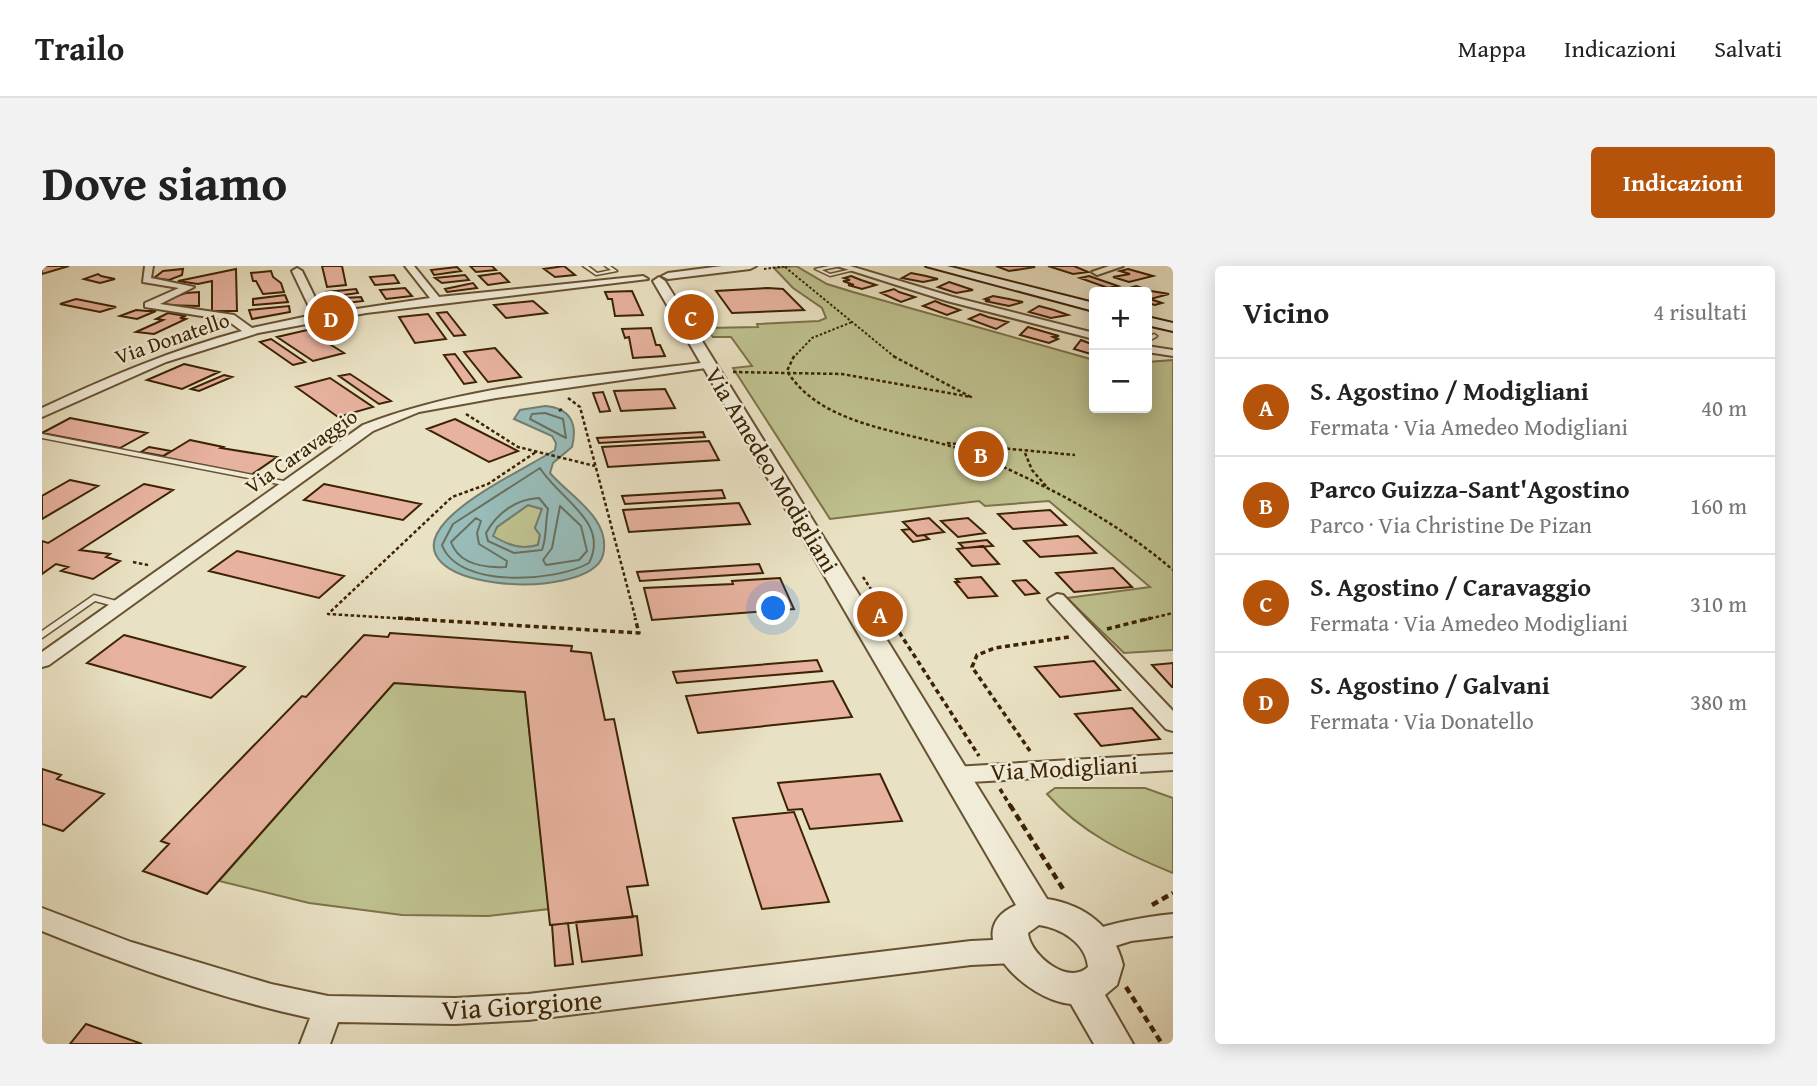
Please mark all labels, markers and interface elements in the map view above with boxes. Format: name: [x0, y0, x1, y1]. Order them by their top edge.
text: Trailo: [35, 24, 124, 72]
text: Mappa: [1458, 31, 1526, 66]
text: Indicazioni: [1564, 31, 1676, 66]
text: Salvati: [1714, 31, 1782, 66]
text: Dove siamo: [42, 146, 287, 218]
button: Indicazioni: [1591, 147, 1775, 218]
map controls: [1089, 287, 1152, 413]
button: +: [1089, 287, 1152, 350]
text: Vicino: [1243, 290, 1329, 334]
pin: C: [668, 291, 714, 343]
pin: D: [308, 292, 354, 344]
text: 4 risultati: [1653, 295, 1747, 328]
street label: Via Donatello: [111, 304, 233, 372]
button: −: [1089, 350, 1152, 413]
street label: Via Amedeo Modigliani: [697, 360, 848, 580]
text: S. Agostino / Modigliani: [1310, 371, 1589, 410]
text: A: [1259, 391, 1273, 424]
text: 40 m: [1701, 391, 1747, 424]
street label: Via Caravaggio: [238, 401, 364, 501]
text: Fermata · Via Amedeo Modigliani: [1310, 410, 1628, 443]
pin: B: [958, 428, 1004, 480]
text: Parco Guizza-Sant'Agostino: [1310, 469, 1630, 508]
text: B: [1259, 489, 1273, 522]
text: 160 m: [1690, 489, 1747, 522]
text: Parco · Via Christine De Pizan: [1310, 508, 1592, 541]
text: S. Agostino / Caravaggio: [1310, 567, 1591, 606]
text: C: [1259, 587, 1273, 620]
text: 310 m: [1690, 587, 1747, 620]
pin: A: [857, 588, 903, 640]
your location: [756, 591, 790, 625]
text: Fermata · Via Amedeo Modigliani: [1310, 606, 1628, 639]
text: S. Agostino / Galvani: [1310, 665, 1550, 704]
text: D: [1259, 685, 1273, 718]
text: 380 m: [1690, 685, 1747, 718]
text: Fermata · Via Donatello: [1310, 704, 1534, 737]
street label: Via Modigliani: [989, 747, 1139, 789]
street label: Via Giorgione: [440, 978, 604, 1030]

